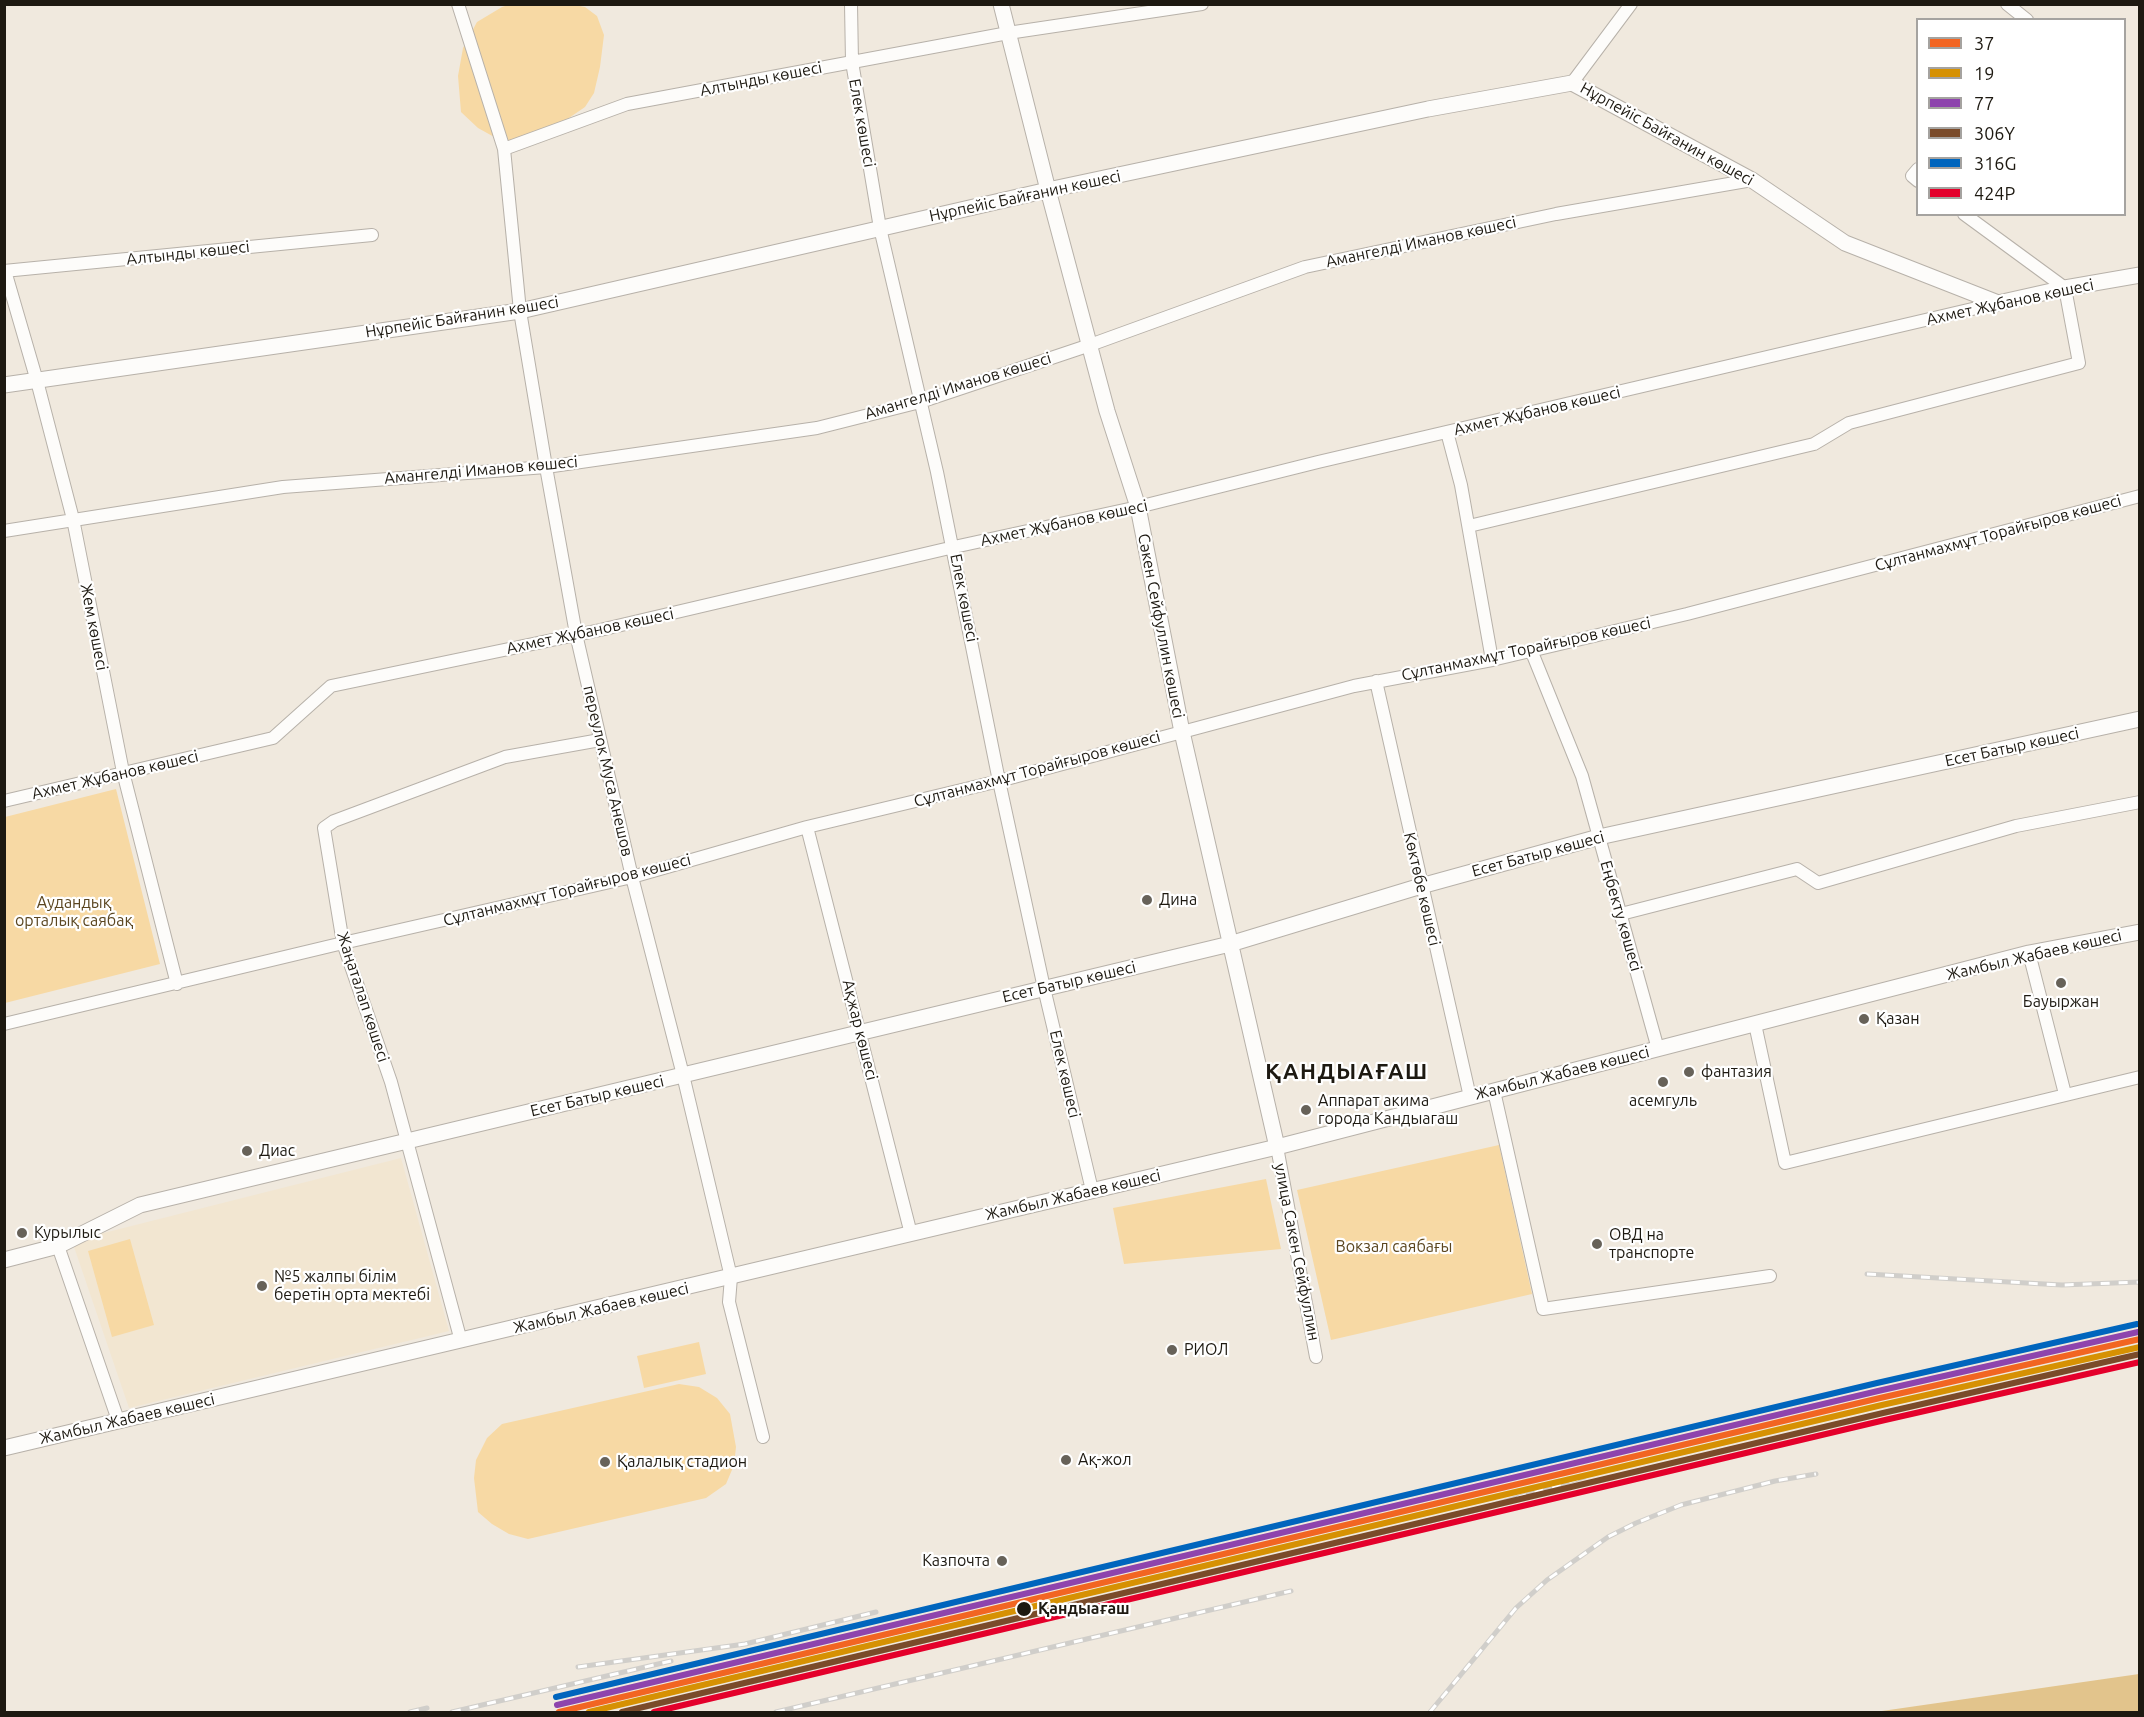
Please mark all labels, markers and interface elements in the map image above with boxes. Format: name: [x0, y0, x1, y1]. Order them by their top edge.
legend: [1916, 18, 2126, 216]
text: 37: [1974, 33, 1994, 53]
street label: Алтынды көшесі: [698, 58, 824, 100]
text: 19: [1974, 63, 1994, 83]
street label: Елек көшесі: [845, 77, 879, 169]
street label: Нұрпейіс Байғанин көшесі: [1577, 78, 1757, 190]
text: 77: [1974, 93, 1994, 113]
text: 306Y: [1974, 123, 2015, 143]
text: 316G: [1974, 153, 2016, 173]
street label: Нұрпейіс Байғанин көшесі: [927, 166, 1123, 226]
text: 424Р: [1974, 183, 2015, 203]
street label: Амангелді Иманов көшесі: [1324, 212, 1518, 272]
street label: Алтынды көшесі: [125, 237, 251, 269]
street label: Ахмет Жұбанов көшесі: [1925, 275, 2095, 329]
street label: Нұрпейіс Байғанин көшесі: [364, 292, 560, 342]
street label: Амангелді Иманов көшесі: [862, 348, 1054, 424]
street label: Ахмет Жұбанов көшесі: [1452, 382, 1622, 440]
street label: Амангелді Иманов көшесі: [384, 452, 578, 488]
street label: Сұлтанмахмұт Торайғыров көшесі: [1873, 491, 2123, 575]
street label: Ахмет Жұбанов көшесі: [979, 496, 1149, 550]
street label: Сәкен Сейфуллин көшесі: [1134, 532, 1188, 720]
street label: Елек көшесі: [946, 552, 982, 644]
street label: Жем көшесі: [76, 582, 112, 672]
street label: Ахмет Жұбанов көшесі: [505, 604, 675, 658]
street label: Сұлтанмахмұт Торайғыров көшесі: [1400, 613, 1652, 685]
street label: переулок Муса Анешов: [579, 684, 637, 858]
street label: Есет Батыр көшесі: [1943, 723, 2081, 771]
street label: Сұлтанмахмұт Торайғыров көшесі: [912, 727, 1162, 811]
street label: Ахмет Жұбанов көшесі: [30, 746, 200, 804]
street label: Есет Батыр көшесі: [1470, 827, 1606, 881]
street label: Көктөбе көшесі: [1400, 830, 1444, 948]
street label: Сұлтанмахмұт Торайғыров көшесі: [441, 850, 693, 930]
street label: Еңбекту көшесі: [1596, 858, 1646, 974]
place label: Дина: [1159, 890, 1197, 910]
park label: Аудандық орталық саябақ: [15, 893, 133, 931]
marker: Дина: [1140, 893, 1154, 907]
street label: Жамбыл Жабаев көшесі: [1944, 925, 2124, 985]
street label: Жаңаталап көшесі: [333, 929, 393, 1065]
street label: Есет Батыр көшесі: [1000, 957, 1138, 1007]
marker: Бауыржан: [2054, 976, 2068, 990]
street label: Ақжар көшесі: [838, 978, 882, 1082]
place label: Бауыржан: [2023, 992, 2099, 1012]
place label: Қазан: [1876, 1009, 1920, 1029]
marker: Қазан: [1857, 1012, 1871, 1026]
street label: Елек көшесі: [1046, 1028, 1084, 1120]
street label: Жамбыл Жабаев көшесі: [1473, 1042, 1651, 1104]
district label: ҚАНДЫАҒАШ: [1265, 1059, 1429, 1085]
place label: фантазия: [1701, 1062, 1772, 1082]
marker: фантазия: [1682, 1065, 1696, 1079]
street label: Есет Батыр көшесі: [528, 1071, 666, 1121]
marker: асемгуль: [1656, 1075, 1670, 1089]
place label: Аппарат акима города Кандыагаш: [1318, 1091, 1458, 1129]
place label: асемгуль: [1629, 1091, 1697, 1111]
marker: Аппарат акима города Кандыагаш: [1299, 1103, 1313, 1117]
place label: Диас: [259, 1141, 295, 1161]
marker: Диас: [240, 1144, 254, 1158]
street label: улица Сакен Сейфуллин: [1270, 1162, 1324, 1342]
street label: Жамбыл Жабаев көшесі: [983, 1165, 1163, 1225]
place label: Курылыс: [34, 1223, 101, 1243]
place label: ОВД на транспорте: [1609, 1225, 1694, 1263]
marker: Курылыс: [15, 1226, 29, 1240]
park label: Вокзал саябағы: [1335, 1237, 1453, 1257]
marker: ОВД на транспорте: [1590, 1237, 1604, 1251]
place label: №5 жалпы білім беретін орта мектебі: [274, 1267, 430, 1305]
street label: Жамбыл Жабаев көшесі: [511, 1278, 691, 1338]
marker: №5 жалпы білім беретін орта мектебі: [255, 1279, 269, 1293]
place label: РИОЛ: [1184, 1340, 1228, 1360]
marker: РИОЛ: [1165, 1343, 1179, 1357]
street label: Жамбыл Жабаев көшесі: [37, 1389, 217, 1449]
place label: Ақ-жол: [1078, 1450, 1132, 1470]
place label: Қалалық стадион: [617, 1452, 747, 1472]
marker: Ақ-жол: [1059, 1453, 1073, 1467]
marker: Қалалық стадион: [598, 1455, 612, 1469]
place label: Казпочта: [922, 1551, 990, 1571]
marker: Казпочта: [995, 1554, 1009, 1568]
place label: Қандыағаш: [1038, 1599, 1130, 1619]
marker: Қандыағаш: [1015, 1600, 1033, 1618]

